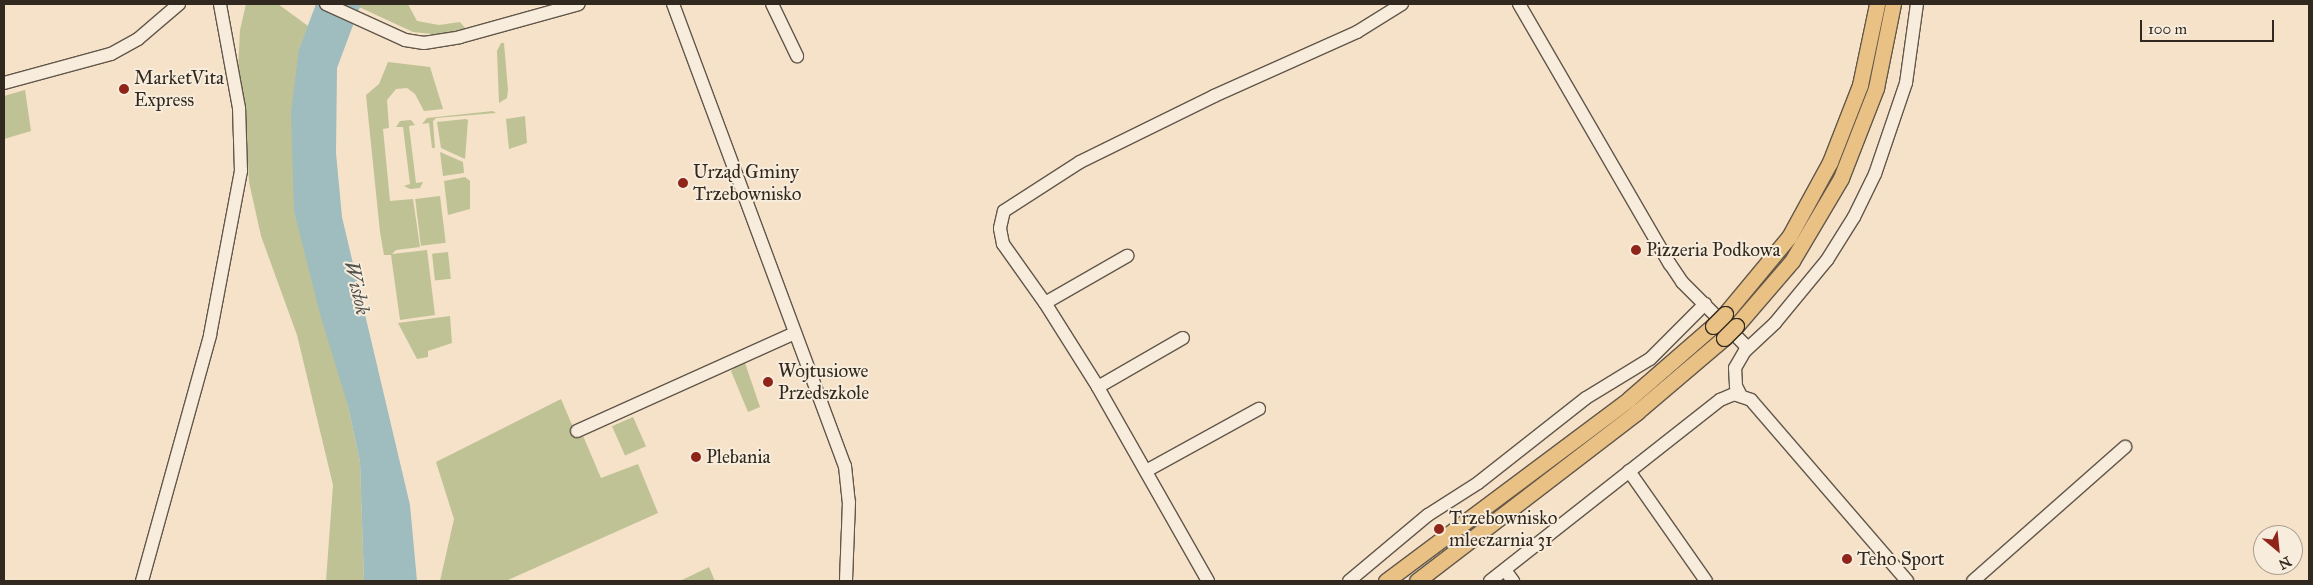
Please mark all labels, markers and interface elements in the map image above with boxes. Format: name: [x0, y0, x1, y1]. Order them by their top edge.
scale bar: [2143, 10, 2277, 42]
text: 100 m: [2148, 20, 2187, 38]
place label: MarketVita Express: [134, 67, 224, 111]
marker: MarketVita Express: [118, 83, 130, 95]
place label: Urząd Gminy Trzebownisko: [693, 161, 801, 205]
marker: Urząd Gminy Trzebownisko: [677, 177, 689, 189]
place label: Pizzeria Podkowa: [1646, 239, 1780, 261]
marker: Pizzeria Podkowa: [1630, 244, 1642, 256]
water label: Wisłok: [339, 258, 375, 318]
place label: Wojtusiowe Przedszkole: [778, 360, 869, 404]
marker: Wojtusiowe Przedszkole: [762, 376, 774, 388]
place label: Plebania: [706, 446, 771, 468]
marker: Plebania: [690, 451, 702, 463]
place label: Trzebownisko mleczarnia 31: [1449, 507, 1557, 551]
marker: Trzebownisko mleczarnia 31: [1433, 523, 1445, 535]
north arrow: [2253, 525, 2303, 575]
place label: Teho Sport: [1857, 548, 1945, 570]
marker: Teho Sport: [1841, 553, 1853, 565]
text: N: [2276, 553, 2294, 573]

